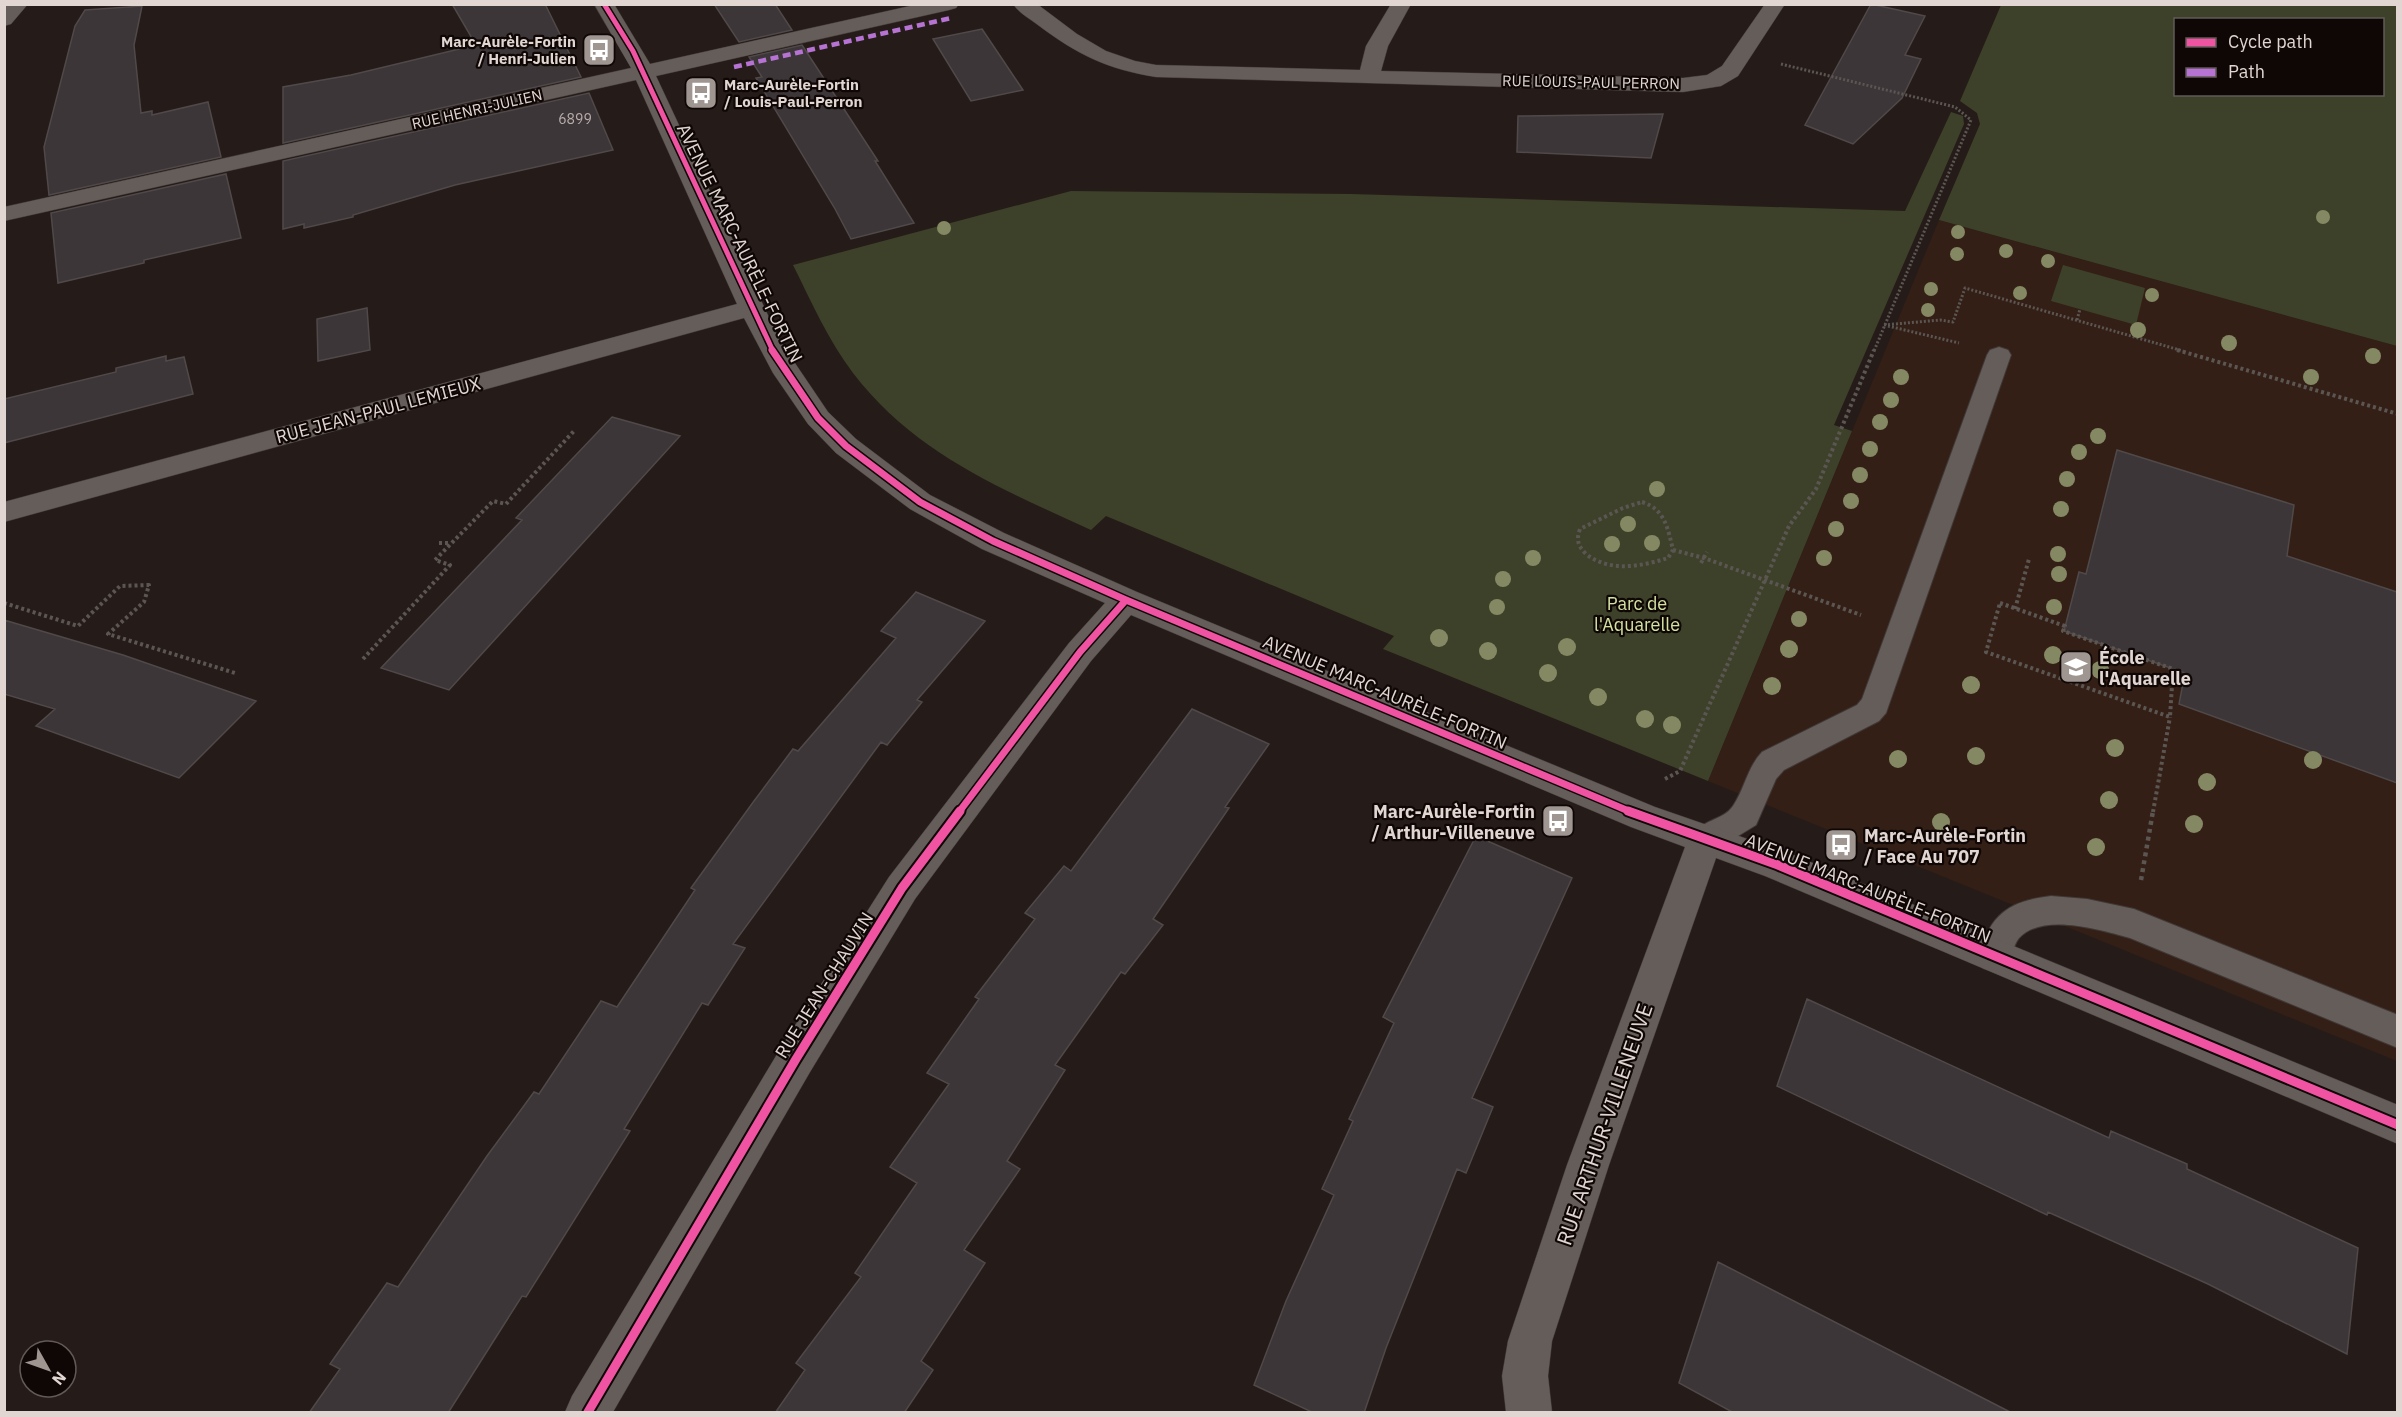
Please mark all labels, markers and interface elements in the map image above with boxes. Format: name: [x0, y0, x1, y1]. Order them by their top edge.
legend: [2174, 18, 2384, 96]
text: Cycle path: [2228, 30, 2313, 53]
place label: Marc-Aurèle-Fortin / Henri-Julien: [441, 32, 576, 68]
bus stop icon: Marc-Aurèle-Fortin / Henri-Julien: [581, 32, 617, 68]
text: Path: [2228, 60, 2265, 83]
street label: RUE LOUIS-PAUL PERRON: [1502, 71, 1680, 93]
bus stop icon: Marc-Aurèle-Fortin / Louis-Paul-Perron: [683, 75, 719, 111]
place label: Marc-Aurèle-Fortin / Louis-Paul-Perron: [724, 75, 862, 111]
street label: RUE HENRI-JULIEN: [410, 85, 544, 133]
house number: 6899: [558, 110, 592, 128]
street label: AVENUE MARC-AURÈLE-FORTIN: [672, 120, 808, 366]
street label: RUE JEAN-PAUL LEMIEUX: [273, 372, 483, 448]
park label: Parc de l'Aquarelle: [1594, 592, 1680, 636]
street label: AVENUE MARC-AURÈLE-FORTIN: [1259, 630, 1511, 754]
place label: École l'Aquarelle: [2099, 645, 2191, 690]
school or university icon: École l'Aquarelle: [2058, 649, 2094, 685]
place label: Marc-Aurèle-Fortin / Arthur-Villeneuve: [1371, 800, 1535, 844]
bus stop icon: Marc-Aurèle-Fortin / Arthur-Villeneuve: [1540, 803, 1576, 839]
place label: Marc-Aurèle-Fortin / Face Au 707: [1864, 824, 2026, 868]
bus stop icon: Marc-Aurèle-Fortin / Face Au 707: [1823, 827, 1859, 863]
street label: AVENUE MARC-AURÈLE-FORTIN: [1742, 828, 1994, 948]
street label: RUE JEAN-CHAUVIN: [770, 908, 878, 1062]
street label: RUE ARTHUR-VILLENEUVE: [1549, 999, 1659, 1249]
north arrow: [18, 1339, 78, 1399]
text: N: [48, 1368, 71, 1390]

